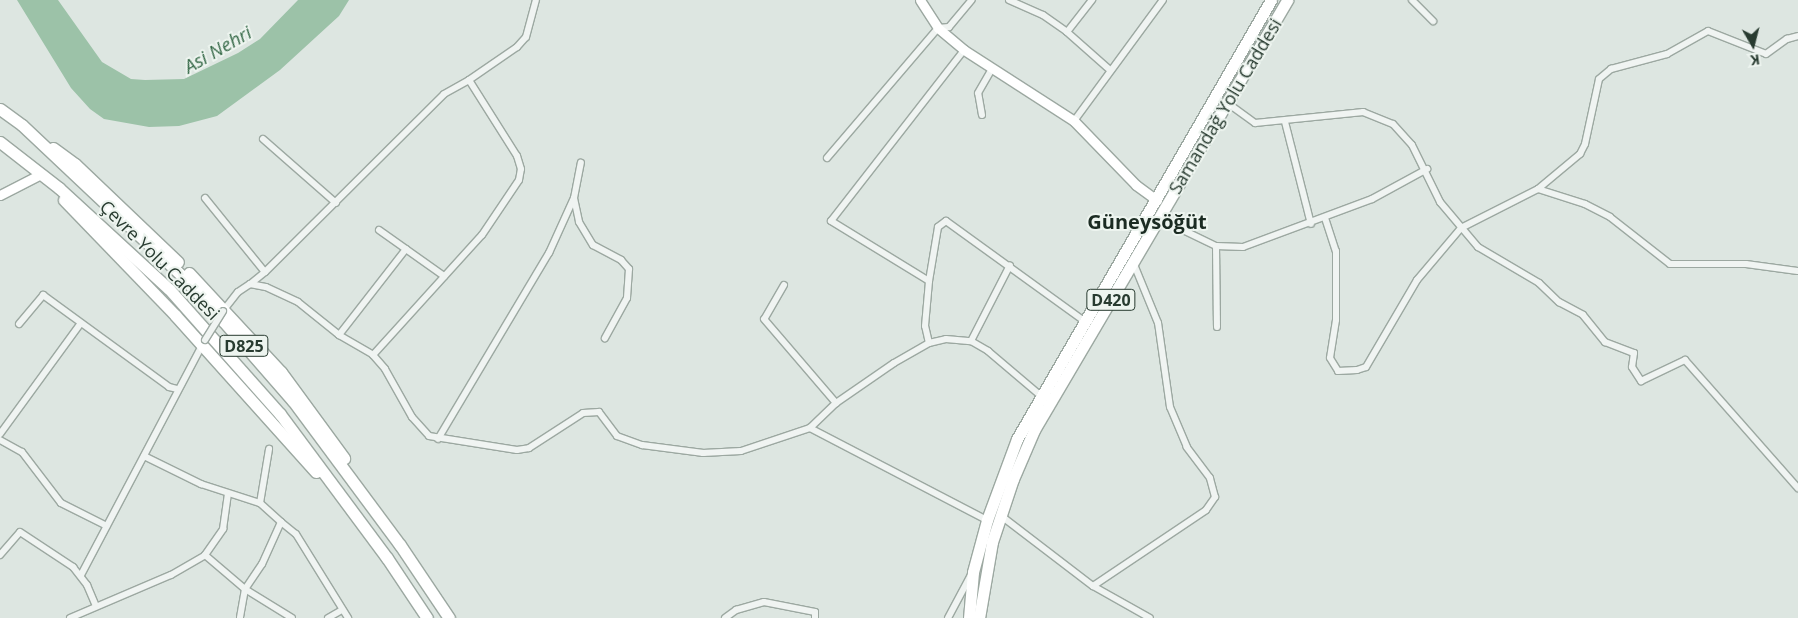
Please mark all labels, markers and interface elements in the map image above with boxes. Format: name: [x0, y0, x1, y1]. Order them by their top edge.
street label: Samandağ Yolu Caddesi: [1164, 14, 1286, 198]
north arrow: [1728, 20, 1778, 70]
water label: Asi Nehri: [180, 21, 256, 79]
text: K: [1749, 50, 1761, 70]
street label: Çevre Yolu Caddesi: [96, 196, 224, 324]
district label: Güneysöğüt: [1087, 209, 1207, 233]
road number: D420: [1086, 286, 1136, 314]
road number: D825: [219, 332, 269, 360]

